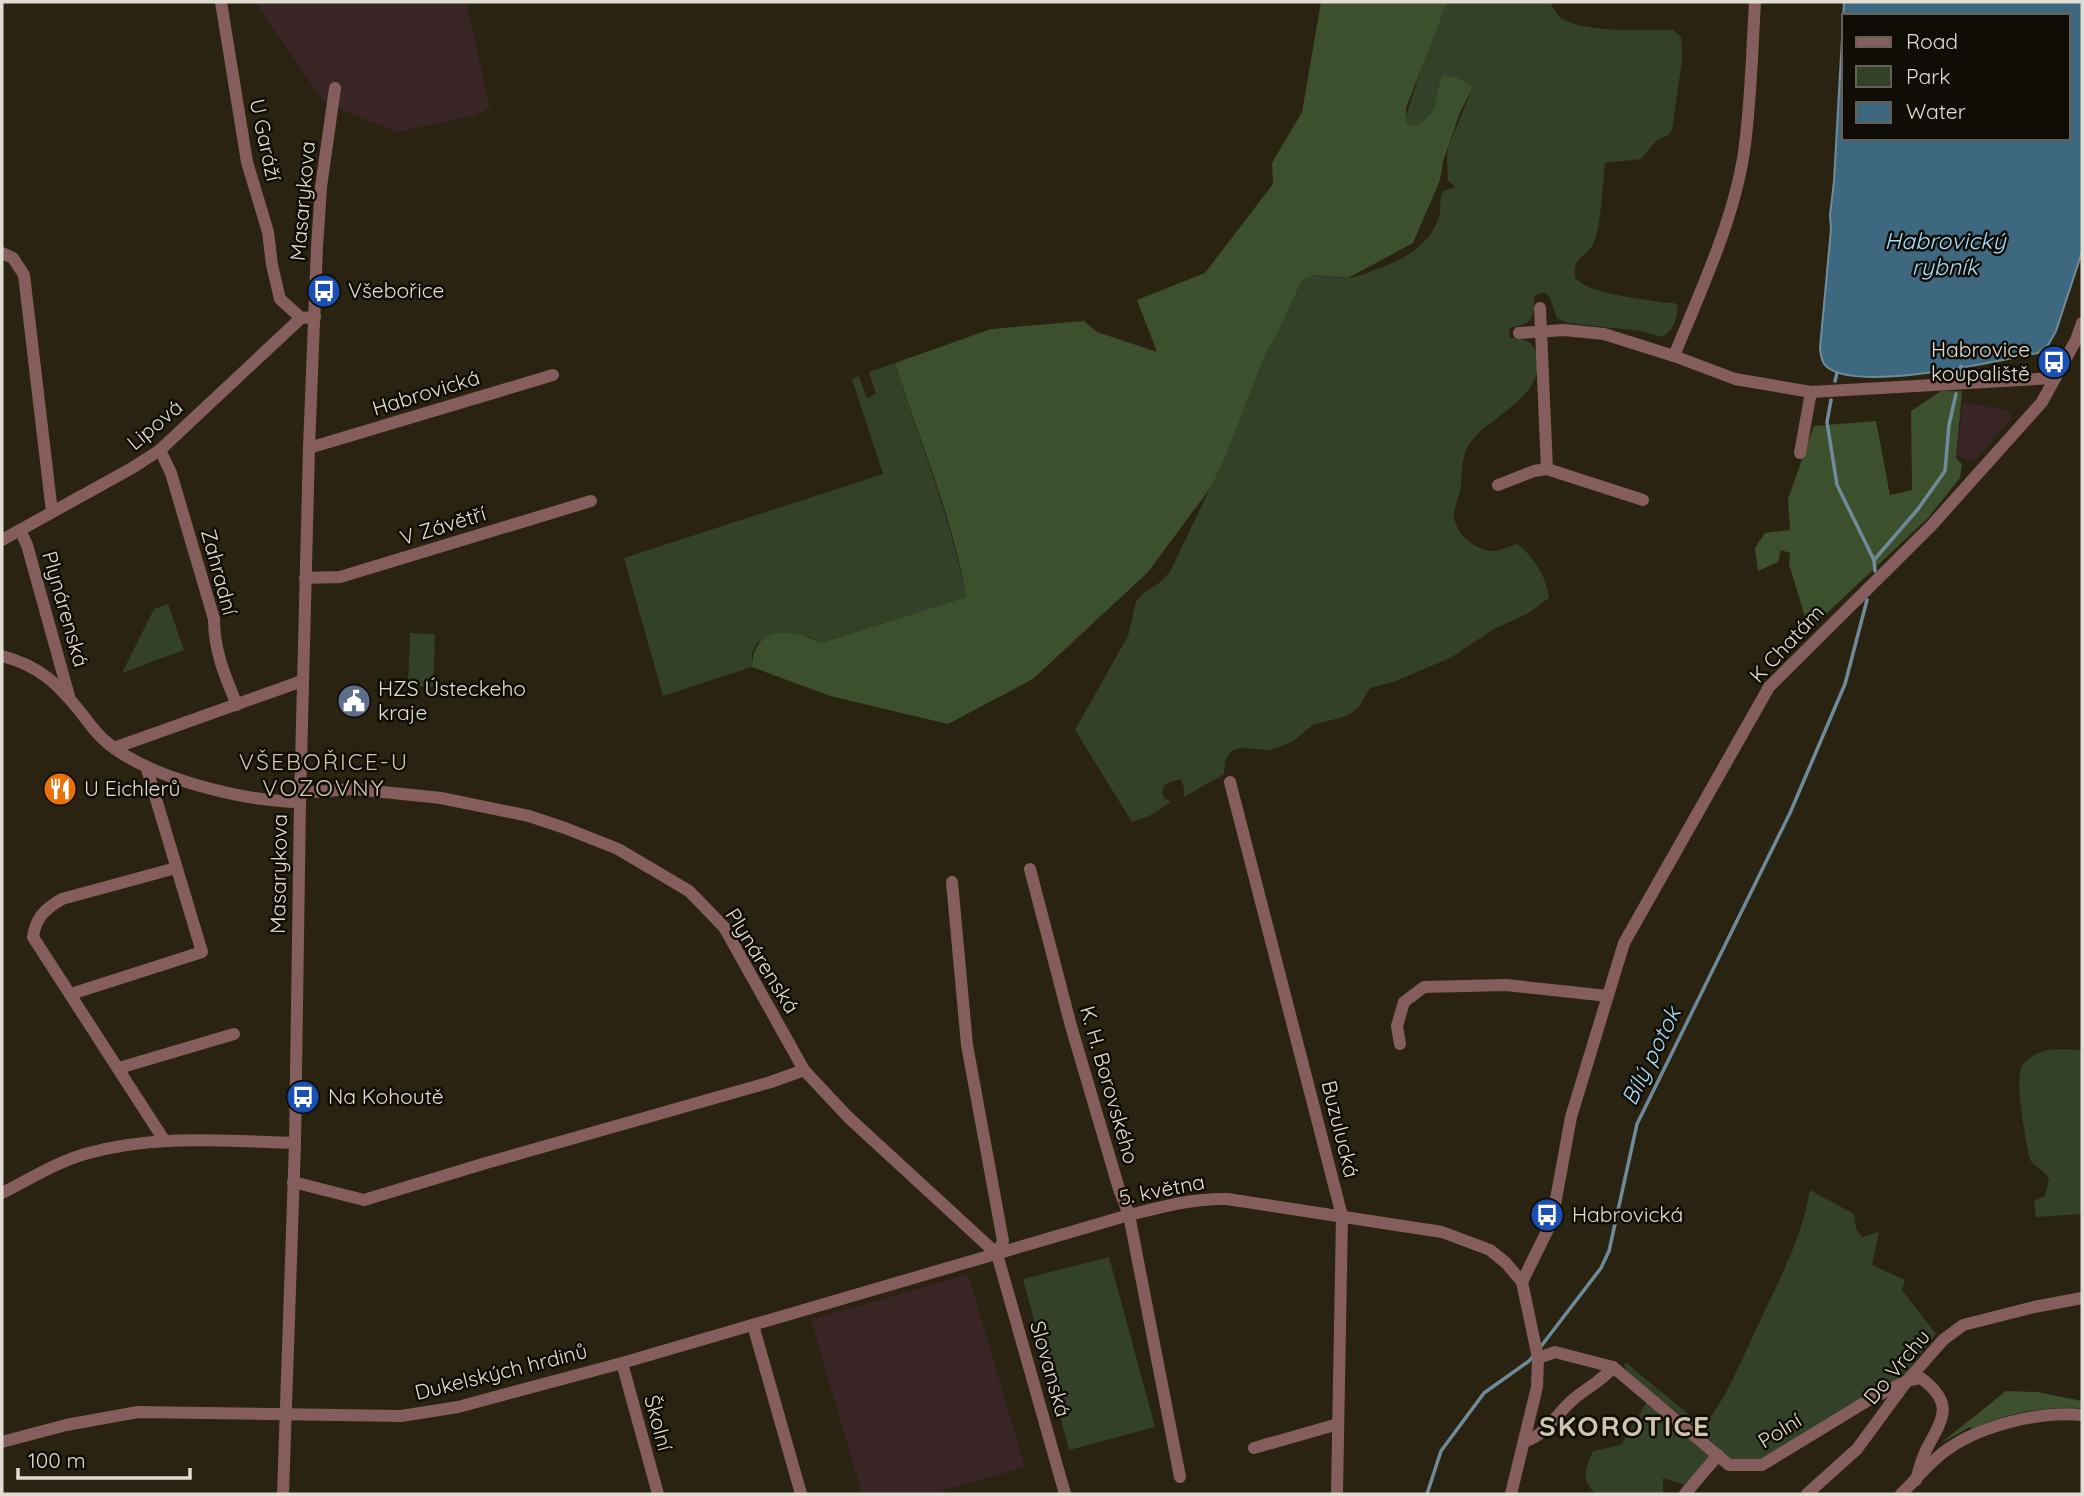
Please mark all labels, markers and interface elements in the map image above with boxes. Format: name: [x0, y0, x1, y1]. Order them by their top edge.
legend: [1842, 14, 2070, 140]
text: Road: [1906, 28, 1958, 54]
text: Park: [1906, 63, 1950, 89]
street label: U Garáží: [245, 96, 287, 184]
text: Water: [1906, 98, 1966, 124]
street label: Masarykova: [284, 140, 320, 262]
water label: Habrovický rybník: [1885, 226, 2007, 281]
bus stop icon: Všebořice: [305, 272, 343, 310]
place label: Všebořice: [348, 277, 444, 303]
place label: Habrovice koupaliště: [1931, 336, 2030, 386]
bus stop icon: Habrovice koupaliště: [2035, 343, 2073, 381]
street label: Habrovická: [369, 363, 483, 421]
street label: Lipová: [121, 393, 188, 455]
street label: V Závětří: [397, 500, 489, 550]
street label: Zahradní: [196, 526, 244, 618]
street label: Plynárenská: [37, 548, 95, 670]
street label: K Chatám: [1744, 599, 1829, 688]
place label: HZS Ústeckeho kraje: [378, 675, 526, 725]
public building icon: HZS Ústeckeho kraje: [335, 682, 373, 720]
district label: VŠEBOŘICE-U VOZOVNY: [239, 747, 409, 802]
restaurant icon: U Eichlerů: [41, 770, 79, 808]
place label: U Eichlerů: [84, 775, 180, 801]
street label: Masarykova: [264, 814, 292, 934]
street label: Plynárenská: [720, 903, 805, 1018]
water label: Bílý potok: [1614, 1000, 1688, 1110]
street label: K. H. Borovského: [1075, 1003, 1145, 1167]
bus stop icon: Na Kohoutě: [284, 1078, 322, 1116]
street label: Buzulucká: [1316, 1078, 1366, 1180]
place label: Na Kohoutě: [328, 1083, 444, 1109]
street label: 5. května: [1117, 1168, 1207, 1210]
bus stop icon: Habrovická: [1528, 1196, 1566, 1234]
place label: Habrovická: [1572, 1201, 1683, 1227]
street label: Slovanská: [1025, 1318, 1077, 1420]
street label: Do Vrchu: [1857, 1324, 1935, 1409]
street label: Dukelských hrdinů: [412, 1337, 590, 1405]
street label: Školní: [639, 1392, 679, 1454]
street label: Polní: [1753, 1407, 1806, 1453]
district label: SKOROTICE: [1539, 1408, 1711, 1443]
scale bar: [18, 1436, 189, 1480]
text: 100 m: [28, 1447, 86, 1473]

